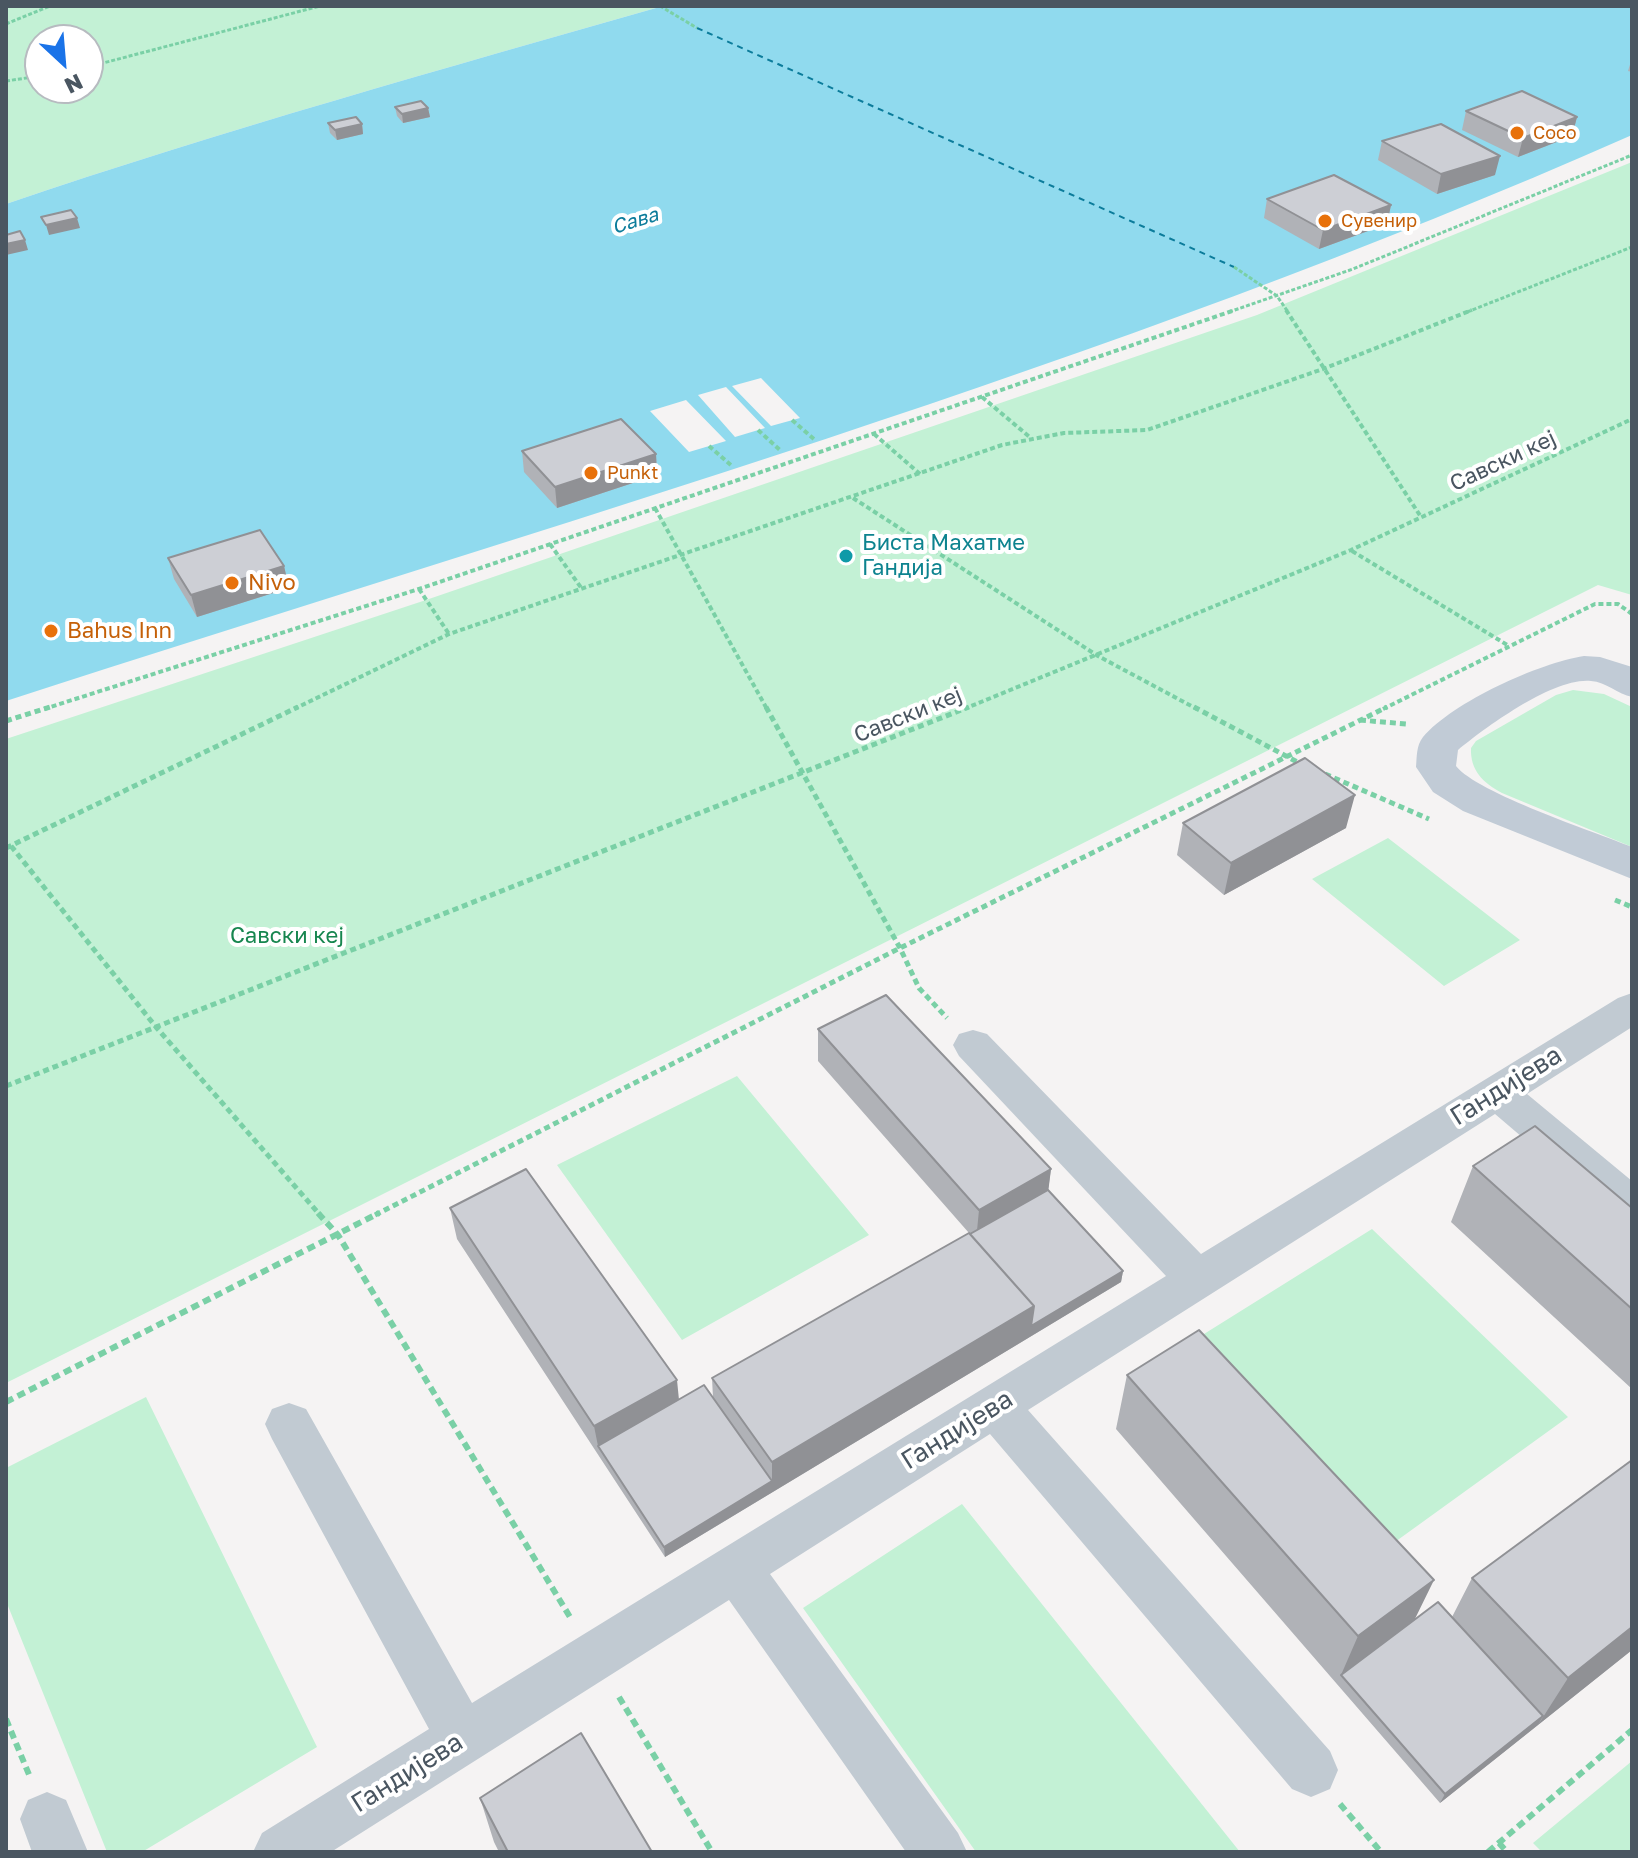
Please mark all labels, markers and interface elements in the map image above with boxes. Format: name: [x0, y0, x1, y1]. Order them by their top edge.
north arrow: [24, 24, 104, 104]
text: N: [60, 68, 87, 100]
place label: Coco: [1533, 122, 1577, 144]
marker: Coco: [1508, 124, 1526, 142]
water label: Сава: [609, 203, 661, 239]
place label: Сувенир: [1341, 210, 1417, 232]
marker: Сувенир: [1316, 212, 1334, 230]
street label: Савски кеј: [1446, 425, 1560, 497]
place label: Punkt: [607, 462, 658, 484]
marker: Punkt: [582, 464, 600, 482]
place label: Биста Махатме Гандија: [862, 530, 1025, 582]
marker: Биста Махатме Гандија: [837, 547, 855, 565]
place label: Nivo: [248, 570, 296, 596]
marker: Nivo: [223, 574, 241, 592]
place label: Bahus Inn: [67, 618, 172, 644]
marker: Bahus Inn: [42, 622, 60, 640]
street label: Савски кеј: [850, 681, 966, 749]
park label: Савски кеј: [230, 923, 344, 949]
street label: Гандијева: [1445, 1040, 1567, 1132]
street label: Гандијева: [896, 1384, 1018, 1476]
street label: Гандијева: [346, 1727, 468, 1819]

